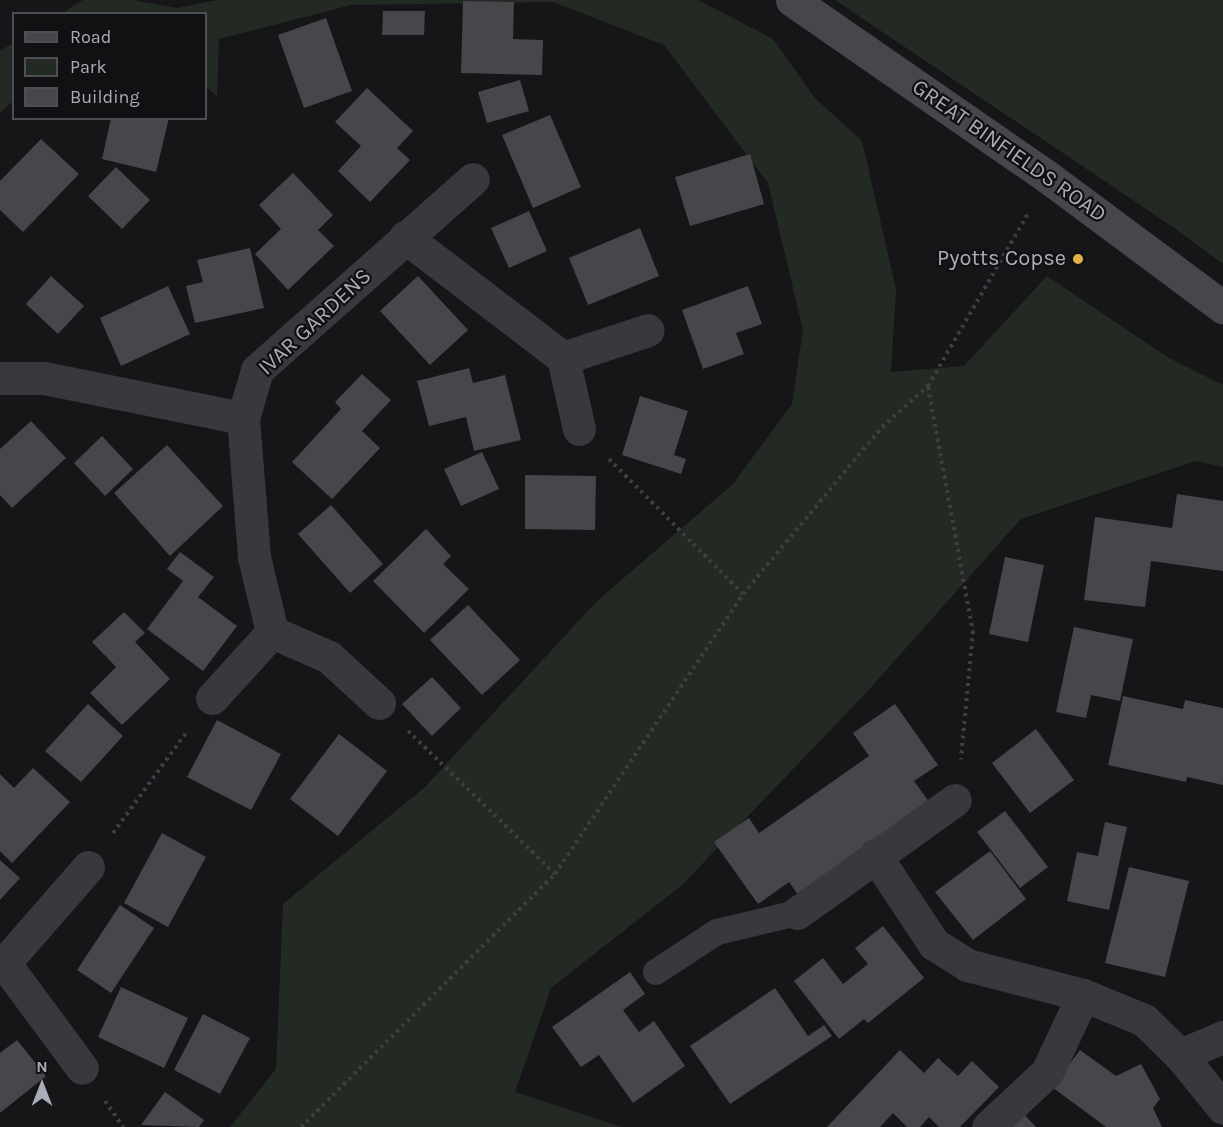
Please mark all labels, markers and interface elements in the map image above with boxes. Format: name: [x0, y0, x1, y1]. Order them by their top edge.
legend: [12, 12, 207, 120]
text: Road: [70, 26, 111, 48]
text: Park: [70, 56, 107, 78]
street label: GREAT BINFIELDS ROAD: [907, 74, 1111, 228]
text: Building: [70, 86, 140, 108]
place label: Pyotts Copse: [937, 246, 1066, 272]
marker: Pyotts Copse: [1071, 252, 1085, 266]
street label: IVAR GARDENS: [253, 263, 377, 381]
north arrow: [12, 1055, 72, 1115]
text: N: [36, 1057, 48, 1076]

